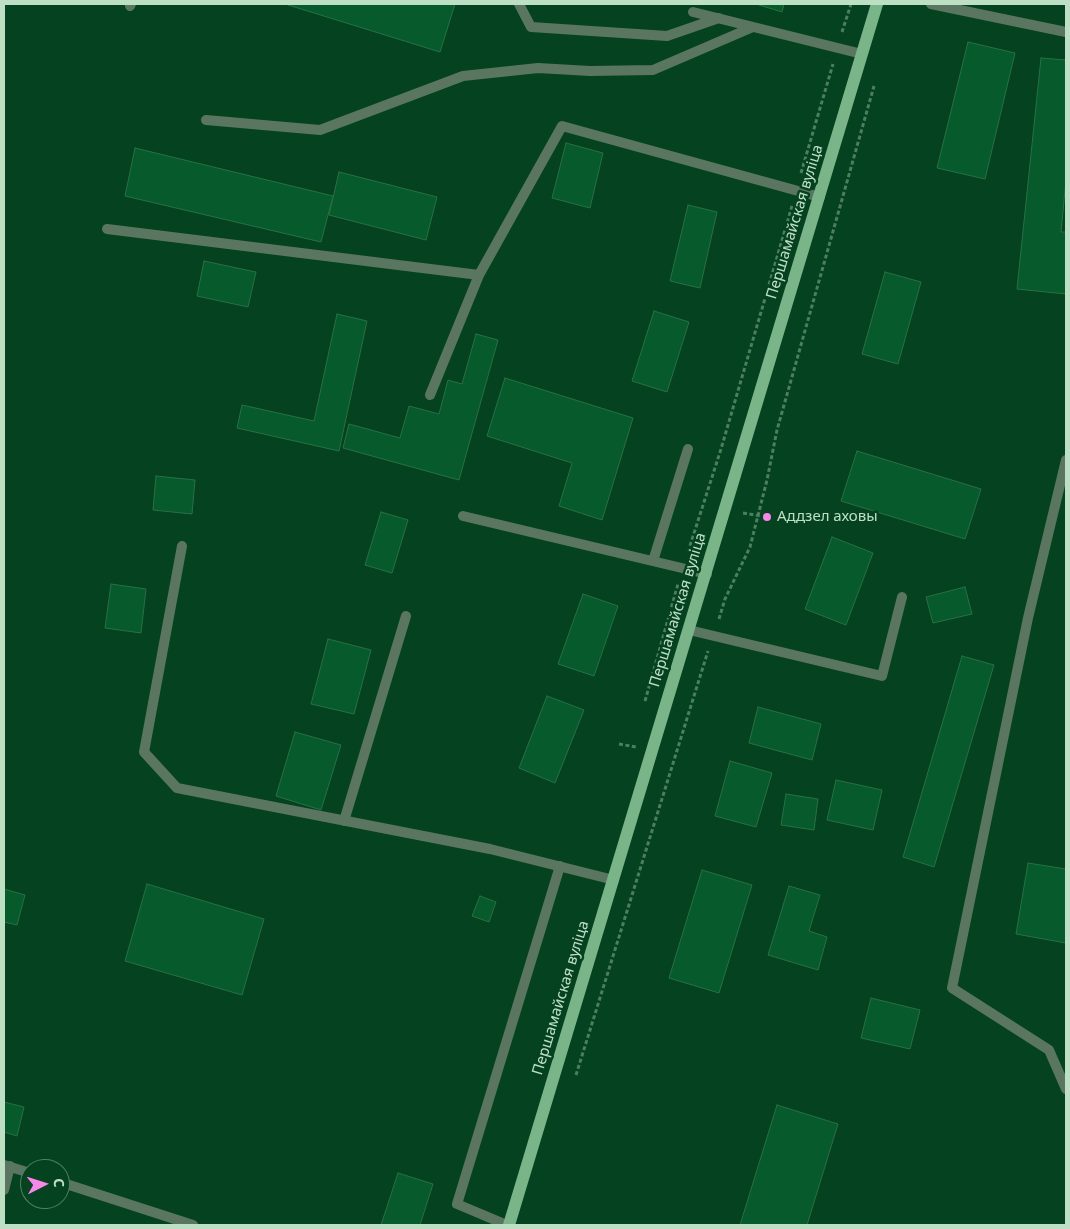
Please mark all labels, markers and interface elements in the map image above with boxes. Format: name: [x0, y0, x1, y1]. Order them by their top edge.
street label: Першамайская вуліца: [763, 143, 827, 301]
place label: Аддзел аховы: [777, 508, 878, 526]
marker: Аддзел аховы: [761, 511, 773, 523]
street label: Першамайская вуліца: [646, 531, 710, 689]
street label: Першамайская вуліца: [529, 919, 593, 1077]
north arrow: [20, 1159, 70, 1209]
text: С: [50, 1177, 69, 1188]

